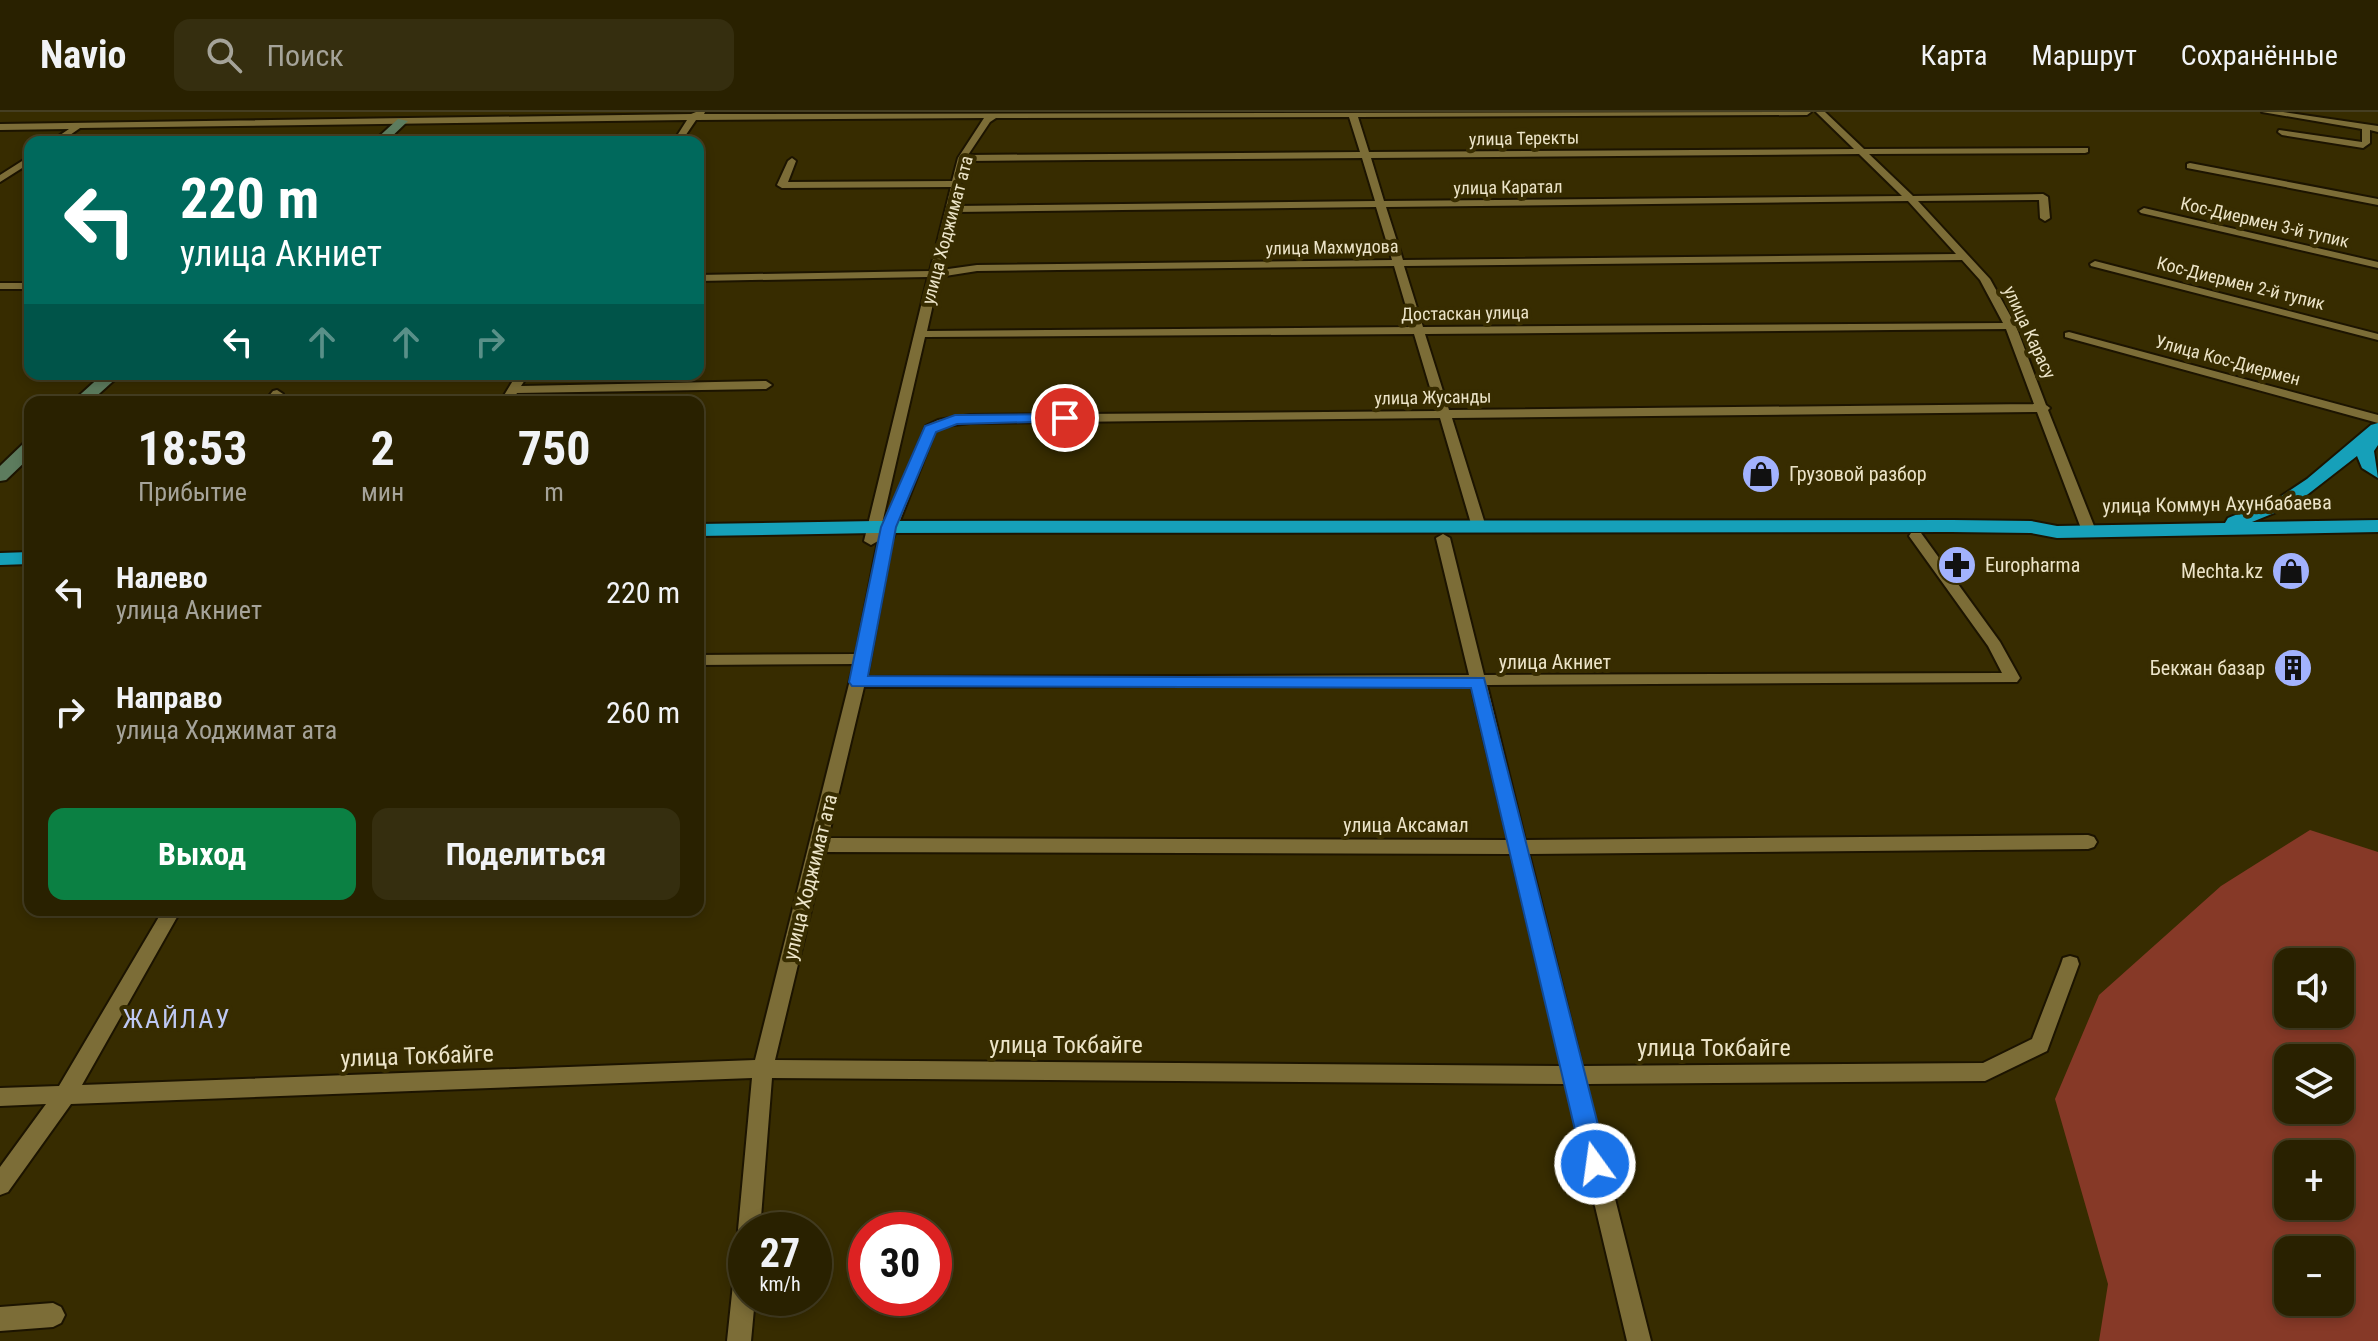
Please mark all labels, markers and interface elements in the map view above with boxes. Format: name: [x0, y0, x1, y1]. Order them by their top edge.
search box: [174, 19, 734, 91]
text: Navio: [40, 33, 126, 77]
icon: search: [202, 33, 246, 77]
text: Поиск: [266, 38, 344, 73]
text: Карта: [1921, 39, 1987, 72]
text: Маршрут: [2031, 39, 2137, 72]
text: Сохранённые: [2181, 39, 2338, 72]
street label: улица Теректы: [1469, 127, 1579, 149]
street label: улица Ходжимат ата: [917, 153, 977, 307]
text: 220 m: [180, 166, 319, 232]
icon: left: [48, 168, 152, 272]
street label: улица Каратал: [1453, 176, 1563, 198]
street label: Кос-Диермен 3-й тупик: [2179, 192, 2352, 252]
text: улица Акниет: [180, 233, 382, 275]
street label: улица Махмудова: [1265, 235, 1399, 259]
street label: Кос-Диермен 2-й тупик: [2155, 252, 2327, 314]
street label: улица Карасу: [1999, 282, 2061, 382]
street label: Достаскан улица: [1401, 301, 1529, 325]
icon: left: [216, 320, 260, 364]
icon: ahead: [300, 320, 344, 364]
icon: ahead: [384, 320, 428, 364]
icon: right: [468, 320, 512, 364]
street label: Улица Кос-Диермен: [2153, 331, 2303, 389]
pin: [1031, 384, 1099, 452]
street label: улица Жусанды: [1374, 385, 1492, 409]
icon: arrive: [1043, 396, 1087, 440]
text: 18:53: [137, 420, 248, 477]
text: 2: [371, 420, 395, 477]
text: 750: [518, 420, 591, 477]
shop icon: Грузовой разбор: [1740, 453, 1782, 495]
place label: Грузовой разбор: [1789, 462, 1927, 486]
text: Прибытие: [138, 477, 247, 507]
text: мин: [361, 477, 404, 507]
text: m: [544, 477, 564, 507]
street label: улица Коммун Ахунбабаева: [2102, 490, 2332, 518]
pharmacy icon: Europharma: [1936, 544, 1978, 586]
shop icon: Mechta.kz: [2270, 550, 2312, 592]
place label: Europharma: [1985, 553, 2080, 577]
place label: Mechta.kz: [2181, 559, 2263, 583]
text: Налево: [116, 560, 208, 595]
icon: left: [48, 570, 92, 614]
text: 220 m: [606, 575, 680, 610]
text: улица Акниет: [116, 595, 262, 625]
building icon: Бекжан базар: [2272, 647, 2314, 689]
street label: улица Акниет: [1499, 650, 1611, 674]
place label: Бекжан базар: [2150, 656, 2265, 680]
text: Направо: [116, 680, 222, 715]
icon: right: [48, 690, 92, 734]
text: 260 m: [606, 695, 680, 730]
text: улица Ходжимат ата: [116, 715, 337, 745]
street label: улица Ходжимат ата: [778, 792, 842, 962]
button: Выход: [48, 808, 356, 900]
button: Поделиться: [372, 808, 680, 900]
street label: улица Аксамал: [1343, 813, 1469, 837]
map controls: [2274, 948, 2354, 1316]
button: sound: [2274, 948, 2354, 1028]
district label: ЖАЙЛАУ: [122, 1004, 232, 1034]
street label: улица Токбайге: [989, 1031, 1143, 1059]
street label: улица Токбайге: [1637, 1034, 1791, 1062]
street label: улица Токбайге: [340, 1039, 494, 1073]
button: layers: [2274, 1044, 2354, 1124]
position arrow: [1553, 1122, 1637, 1206]
button: +: [2274, 1140, 2354, 1220]
speed limit sign: 30: [848, 1212, 952, 1316]
text: 27: [760, 1230, 800, 1277]
button: −: [2274, 1236, 2354, 1316]
text: km/h: [759, 1272, 801, 1296]

